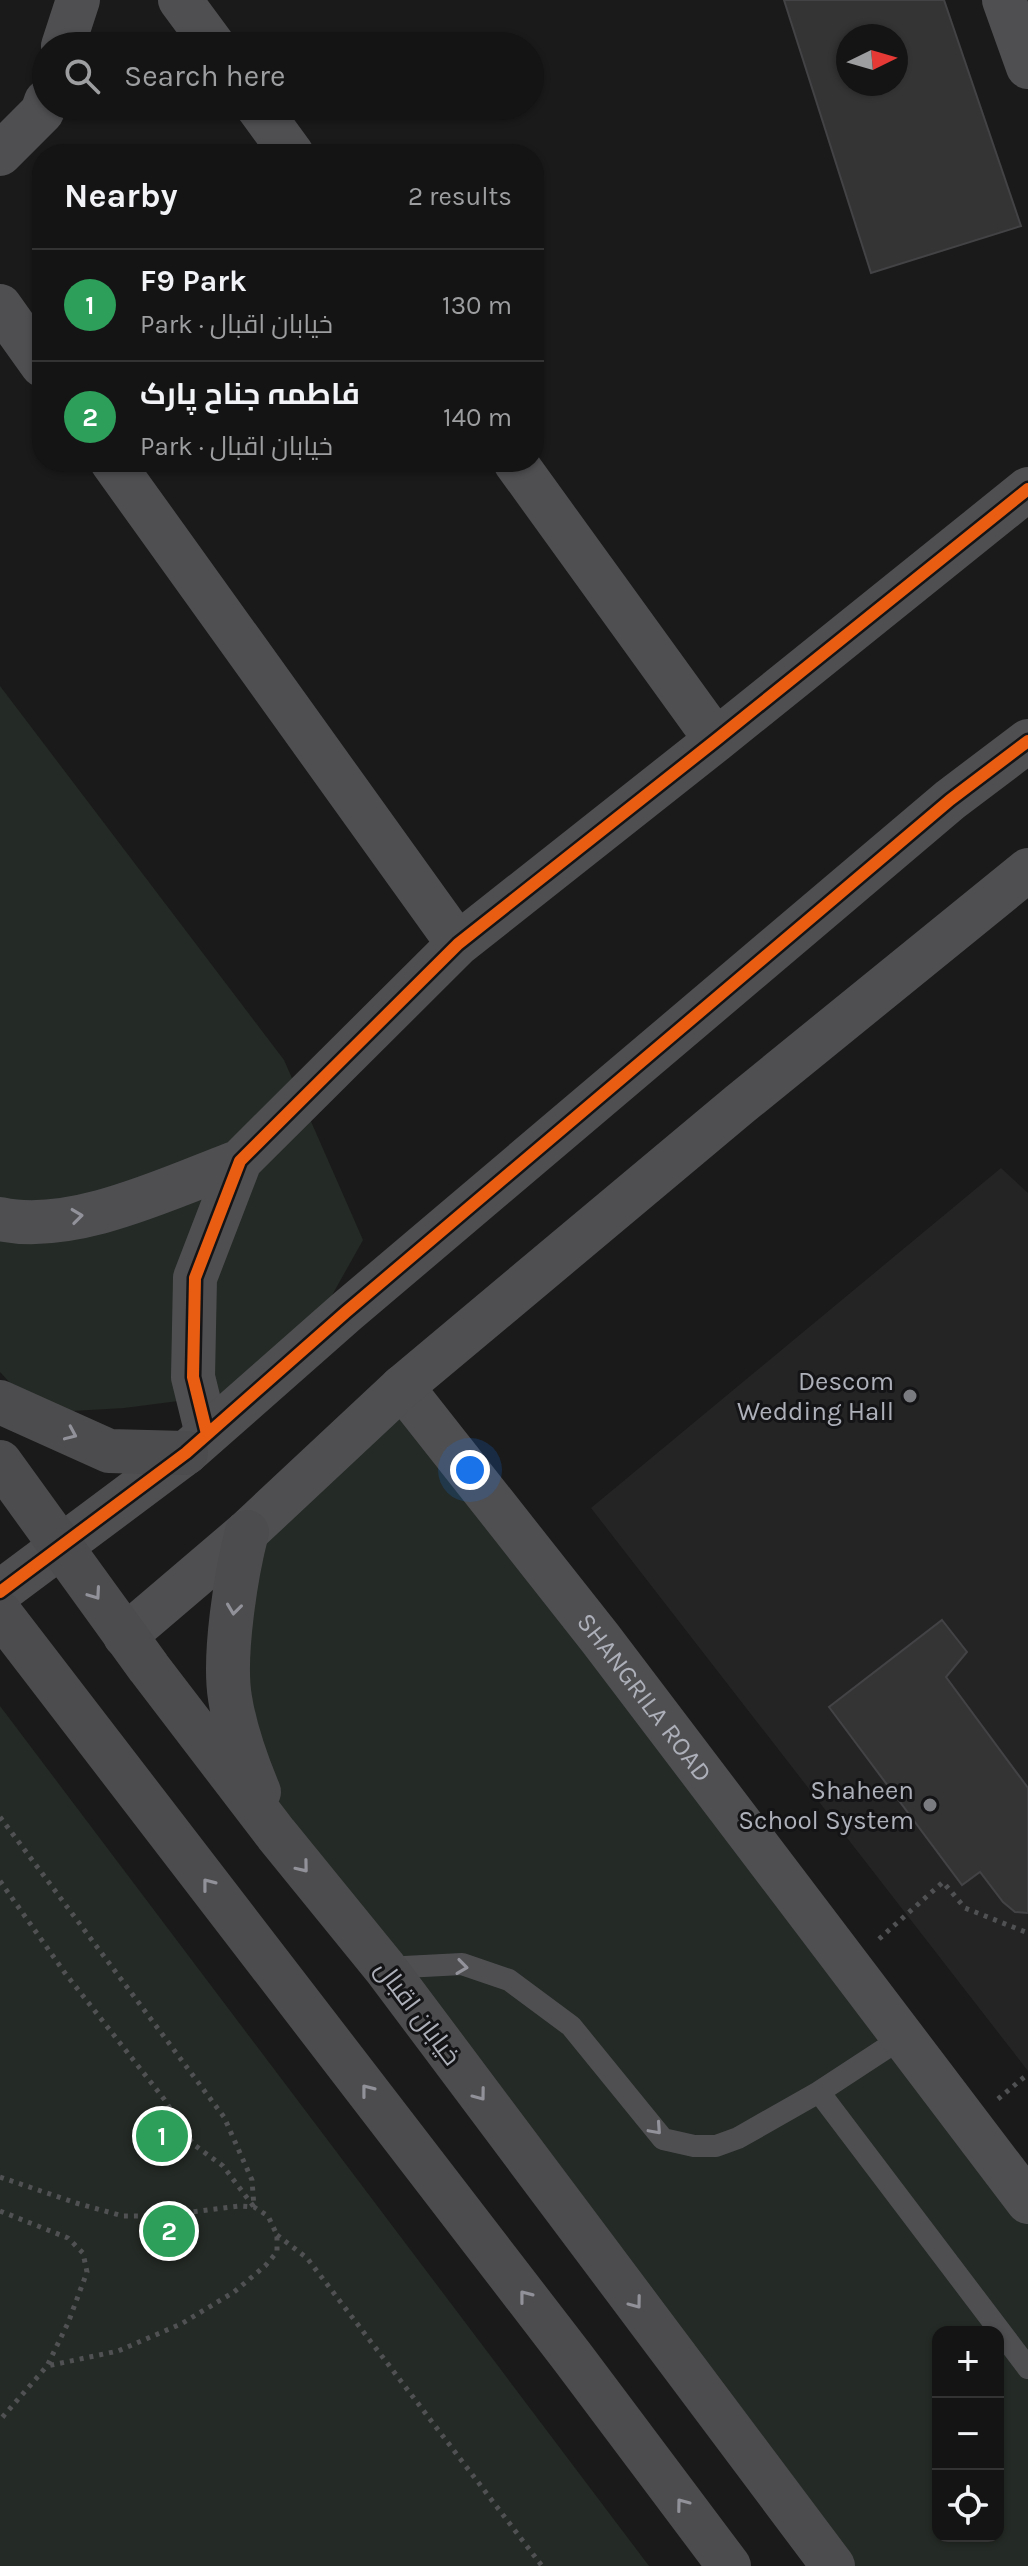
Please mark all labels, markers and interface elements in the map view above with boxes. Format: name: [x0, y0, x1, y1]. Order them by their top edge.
north arrow: [836, 24, 908, 96]
search box: [32, 32, 544, 120]
icon: search: [60, 54, 104, 98]
text: Search here: [124, 58, 285, 94]
text: Nearby: [64, 176, 178, 216]
text: 2 results: [408, 181, 512, 212]
text: F9 Park: [140, 263, 247, 299]
text: 1: [85, 290, 95, 321]
text: 130 m: [442, 290, 512, 321]
text: Park · خیابان اقبال: [140, 309, 333, 340]
text: فاطمہ جناح پارک: [140, 376, 360, 412]
text: 2: [82, 402, 98, 433]
text: 140 m: [443, 402, 512, 433]
text: Park · خیابان اقبال: [140, 431, 333, 462]
one-way arrow: [70, 1208, 84, 1225]
place label: Descom Wedding Hall: [737, 1366, 894, 1427]
marker: Descom Wedding Hall: [901, 1387, 919, 1405]
one-way arrow: [63, 1425, 77, 1441]
your location: [450, 1450, 490, 1490]
one-way arrow: [85, 1585, 100, 1599]
one-way arrow: [226, 1603, 243, 1616]
street label: SHANGRILA ROAD: [571, 1607, 719, 1788]
place label: Shaheen School System: [738, 1775, 914, 1836]
marker: Shaheen School System: [921, 1796, 939, 1814]
one-way arrow: [293, 1858, 308, 1872]
one-way arrow: [204, 1878, 218, 1893]
street label: خیابان اقبال: [369, 1954, 467, 2072]
one-way arrow: [456, 1958, 469, 1975]
one-way arrow: [362, 2084, 376, 2099]
one-way arrow: [470, 2086, 484, 2101]
pin: 1: [136, 2106, 188, 2166]
one-way arrow: [646, 2120, 661, 2134]
pin: 2: [143, 2201, 195, 2261]
one-way arrow: [521, 2290, 535, 2305]
one-way arrow: [626, 2294, 640, 2309]
map controls: [932, 2326, 1004, 2542]
button: +: [932, 2326, 1004, 2398]
button: −: [932, 2398, 1004, 2470]
button: locate: [932, 2470, 1004, 2542]
one-way arrow: [678, 2498, 692, 2512]

